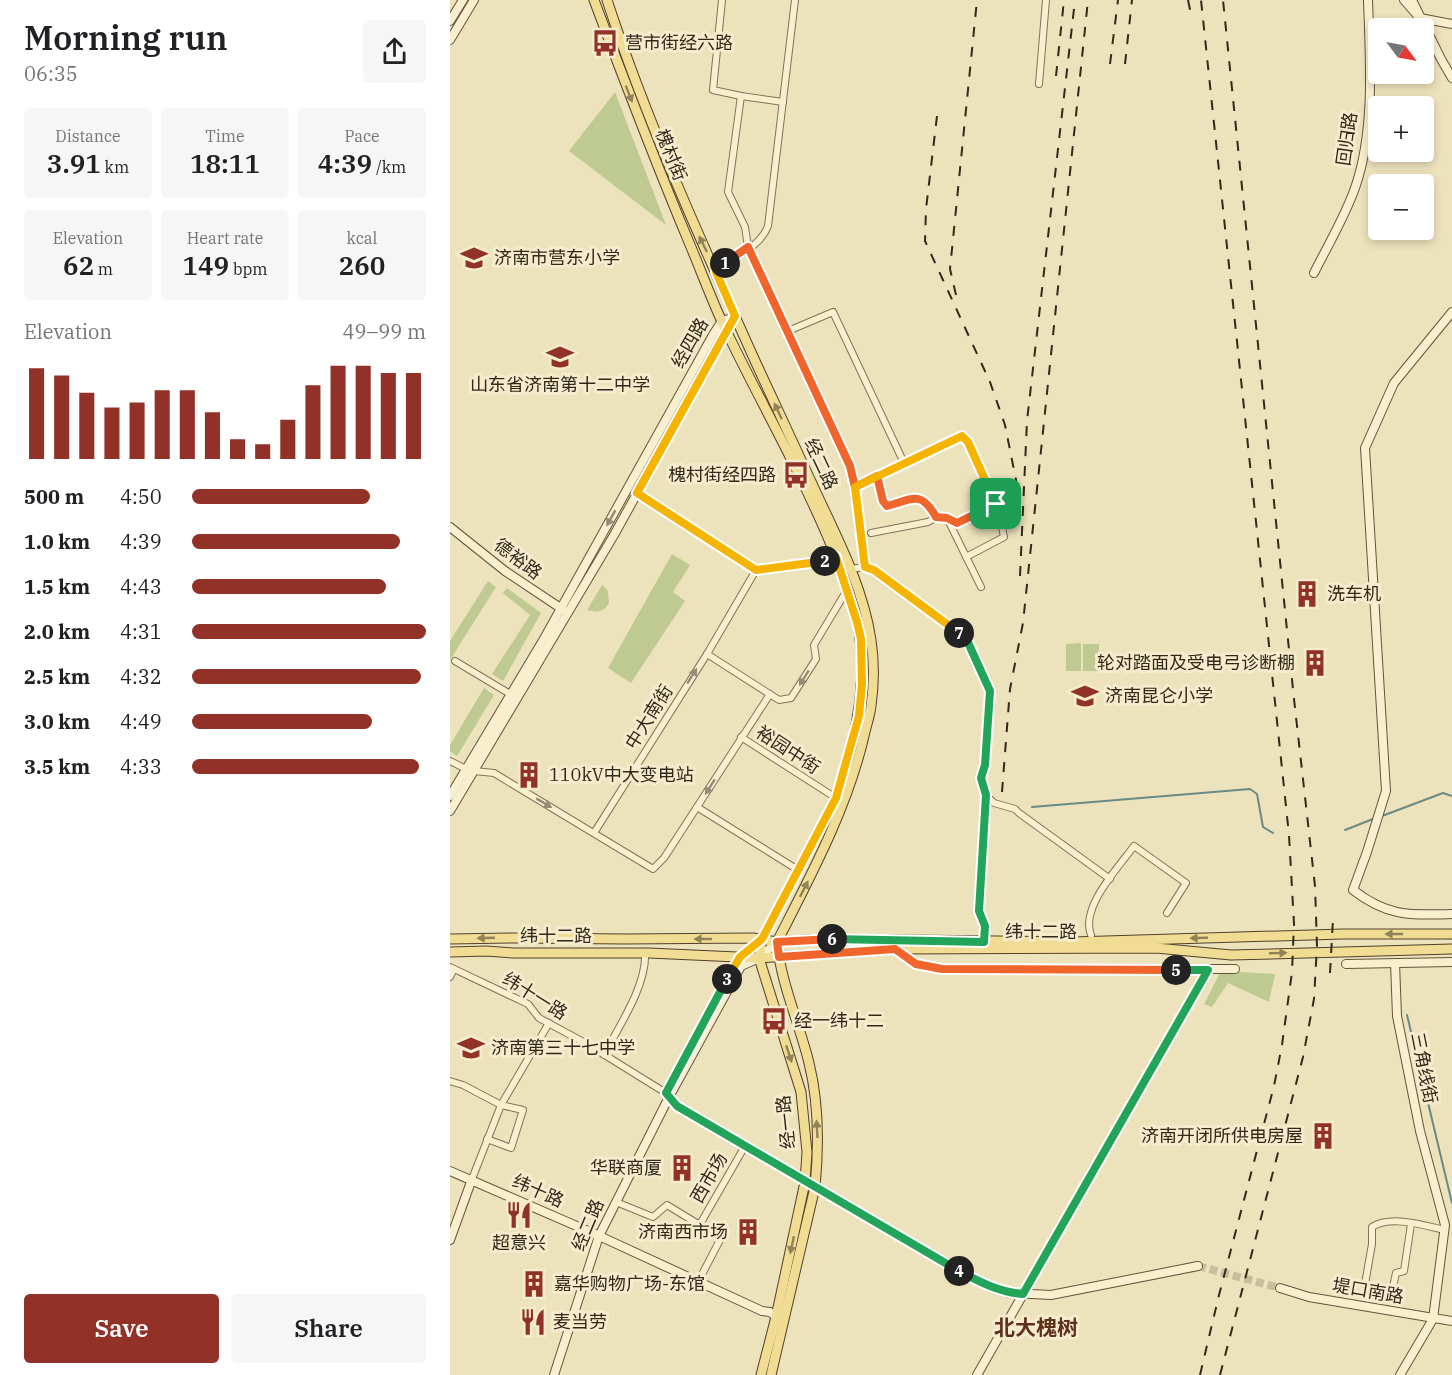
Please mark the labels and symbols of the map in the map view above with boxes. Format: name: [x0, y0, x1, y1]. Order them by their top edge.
north arrow: [1368, 18, 1434, 84]
bus stop icon: 营市街经六路: [590, 28, 620, 58]
place label: 营市街经六路: [625, 31, 733, 54]
one-way arrow: [625, 85, 635, 103]
street label: 回归路: [1331, 111, 1362, 167]
street label: 槐村街: [651, 125, 692, 184]
one-way arrow: [699, 235, 708, 252]
school or university icon: 济南市营东小学: [459, 243, 489, 273]
place label: 济南市营东小学: [494, 246, 620, 269]
pin: 1: [710, 248, 740, 278]
street label: 经四路: [666, 314, 713, 372]
school or university icon: 山东省济南第十二中学: [545, 342, 575, 372]
place label: 山东省济南第十二中学: [470, 373, 650, 396]
one-way arrow: [774, 403, 783, 420]
street label: 经二路: [800, 434, 843, 493]
bus stop icon: 槐村街经四路: [781, 460, 811, 490]
place label: 槐村街经四路: [668, 463, 776, 486]
pin: [970, 478, 1021, 529]
one-way arrow: [606, 510, 616, 527]
street label: 德裕路: [490, 533, 547, 584]
pin: 2: [810, 546, 840, 576]
building icon: 洗车机: [1292, 579, 1322, 609]
place label: 洗车机: [1327, 582, 1381, 605]
pin: 7: [944, 618, 974, 648]
building icon: 轮对踏面及受电弓诊断棚: [1300, 648, 1330, 678]
place label: 轮对踏面及受电弓诊断棚: [1097, 651, 1295, 674]
one-way arrow: [686, 669, 698, 685]
one-way arrow: [799, 670, 810, 686]
street label: 中大南街: [620, 680, 677, 753]
school or university icon: 济南昆仑小学: [1070, 681, 1100, 711]
place label: 济南昆仑小学: [1105, 684, 1213, 707]
street label: 裕园中街: [752, 720, 825, 779]
building icon: 110kV中大变电站: [514, 760, 544, 790]
place label: 110kV中大变电站: [549, 763, 694, 786]
one-way arrow: [705, 779, 716, 795]
one-way arrow: [536, 798, 552, 809]
one-way arrow: [799, 881, 809, 898]
street label: 纬十二路: [1005, 920, 1077, 943]
street label: 纬十二路: [520, 924, 592, 947]
pin: 6: [817, 924, 847, 954]
one-way arrow: [1384, 929, 1403, 939]
one-way arrow: [477, 934, 496, 943]
one-way arrow: [694, 934, 713, 944]
one-way arrow: [1189, 934, 1208, 943]
one-way arrow: [1268, 949, 1287, 958]
pin: 5: [1161, 955, 1191, 985]
pin: 3: [712, 964, 742, 994]
street label: 纬十一路: [499, 967, 572, 1024]
bus stop icon: 经一纬十二: [759, 1006, 789, 1036]
place label: 经一纬十二: [794, 1009, 884, 1032]
street label: 三角线街: [1406, 1030, 1443, 1105]
school or university icon: 济南第三十七中学: [456, 1033, 486, 1063]
place label: 济南第三十七中学: [491, 1036, 635, 1059]
one-way arrow: [785, 1045, 795, 1063]
street label: 经一路: [771, 1094, 800, 1150]
one-way arrow: [812, 1119, 822, 1138]
building icon: 济南开闭所供电房屋: [1308, 1121, 1338, 1151]
place label: 济南开闭所供电房屋: [1141, 1124, 1303, 1147]
street label: 西市场: [685, 1149, 732, 1207]
building icon: 华联商厦: [667, 1153, 697, 1183]
place label: 华联商厦: [590, 1156, 662, 1179]
street label: 纬十路: [509, 1169, 568, 1212]
street label: 经二路: [566, 1195, 609, 1254]
restaurant icon: 超意兴: [504, 1200, 534, 1230]
building icon: 济南西市场: [733, 1217, 763, 1247]
place label: 济南西市场: [638, 1220, 728, 1243]
place label: 超意兴: [492, 1231, 546, 1254]
one-way arrow: [787, 1236, 796, 1255]
pin: 4: [944, 1256, 974, 1286]
building icon: 嘉华购物广场-东馆: [519, 1269, 549, 1299]
place label: 嘉华购物广场-东馆: [554, 1272, 705, 1295]
street label: 堤口南路: [1331, 1273, 1406, 1308]
restaurant icon: 麦当劳: [518, 1307, 548, 1337]
place label: 麦当劳: [553, 1310, 607, 1333]
district label: 北大槐树: [994, 1313, 1078, 1341]

